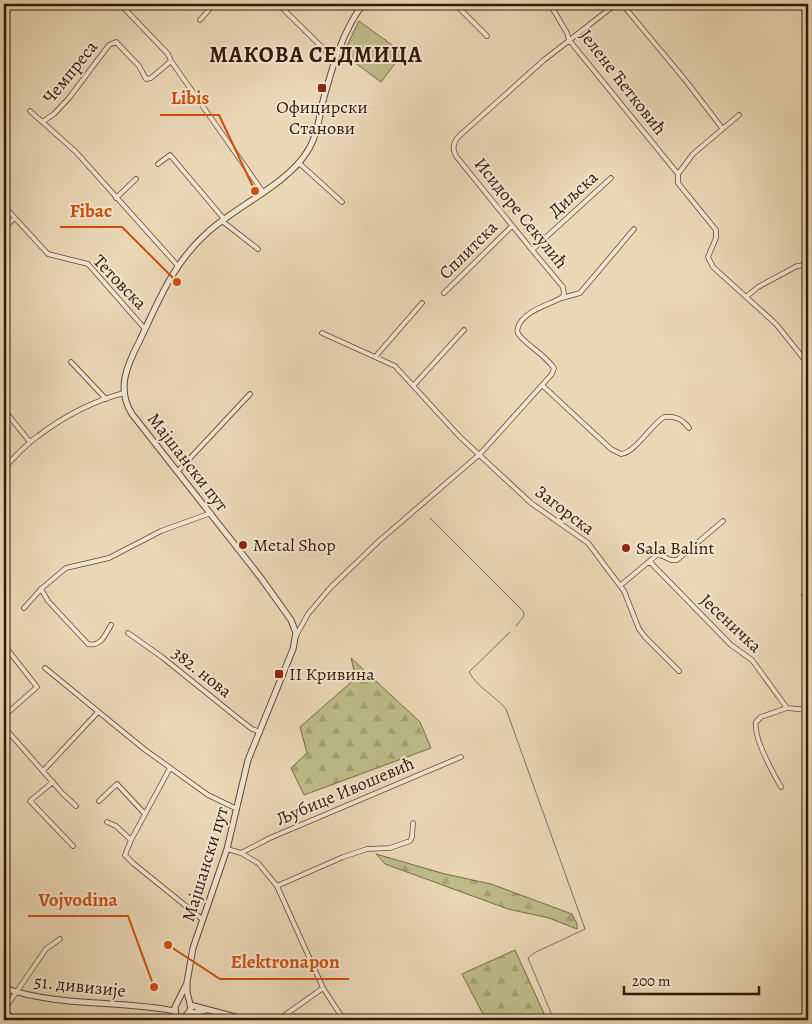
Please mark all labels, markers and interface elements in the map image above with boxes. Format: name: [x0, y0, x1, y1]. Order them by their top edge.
street label: Јелене Ћетковић: [574, 24, 672, 140]
street label: Чемпреса: [37, 35, 103, 108]
district label: МАКОВА СЕДМИЦА: [209, 40, 423, 70]
callout: Libis: [160, 81, 219, 115]
marker: Официрски Станови: [316, 82, 328, 94]
text: Libis: [171, 85, 210, 111]
place label: Официрски Станови: [276, 95, 368, 140]
street label: Исидоре Секулић: [469, 152, 573, 274]
street label: Диљска: [543, 165, 603, 223]
callout: Fibac: [60, 193, 122, 227]
text: Fibac: [70, 198, 112, 224]
street label: Сплитска: [433, 215, 503, 285]
street label: Тетовска: [88, 249, 153, 315]
street label: Мајшански пут: [142, 408, 234, 516]
street label: Загорска: [530, 480, 600, 541]
place label: Metal Shop: [253, 533, 336, 557]
place label: Sala Balint: [636, 536, 714, 560]
marker: Metal Shop: [237, 539, 249, 551]
marker: Sala Balint: [620, 542, 632, 554]
street label: Јесеничка: [695, 588, 767, 658]
street label: 382. нова: [167, 641, 237, 703]
place label: II Кривина: [289, 662, 375, 686]
marker: II Кривина: [273, 668, 285, 680]
street label: Љубице Ивошевић: [272, 751, 418, 831]
street label: Мајшански пут: [176, 804, 234, 924]
callout: Vojvodina: [28, 882, 128, 916]
text: Vojvodina: [37, 887, 119, 913]
callout: Elektronapon: [220, 945, 349, 979]
text: Elektronapon: [230, 949, 340, 975]
scale bar: [624, 964, 760, 996]
street label: 51. дивизије: [33, 969, 127, 1003]
text: 200 m: [632, 971, 671, 991]

